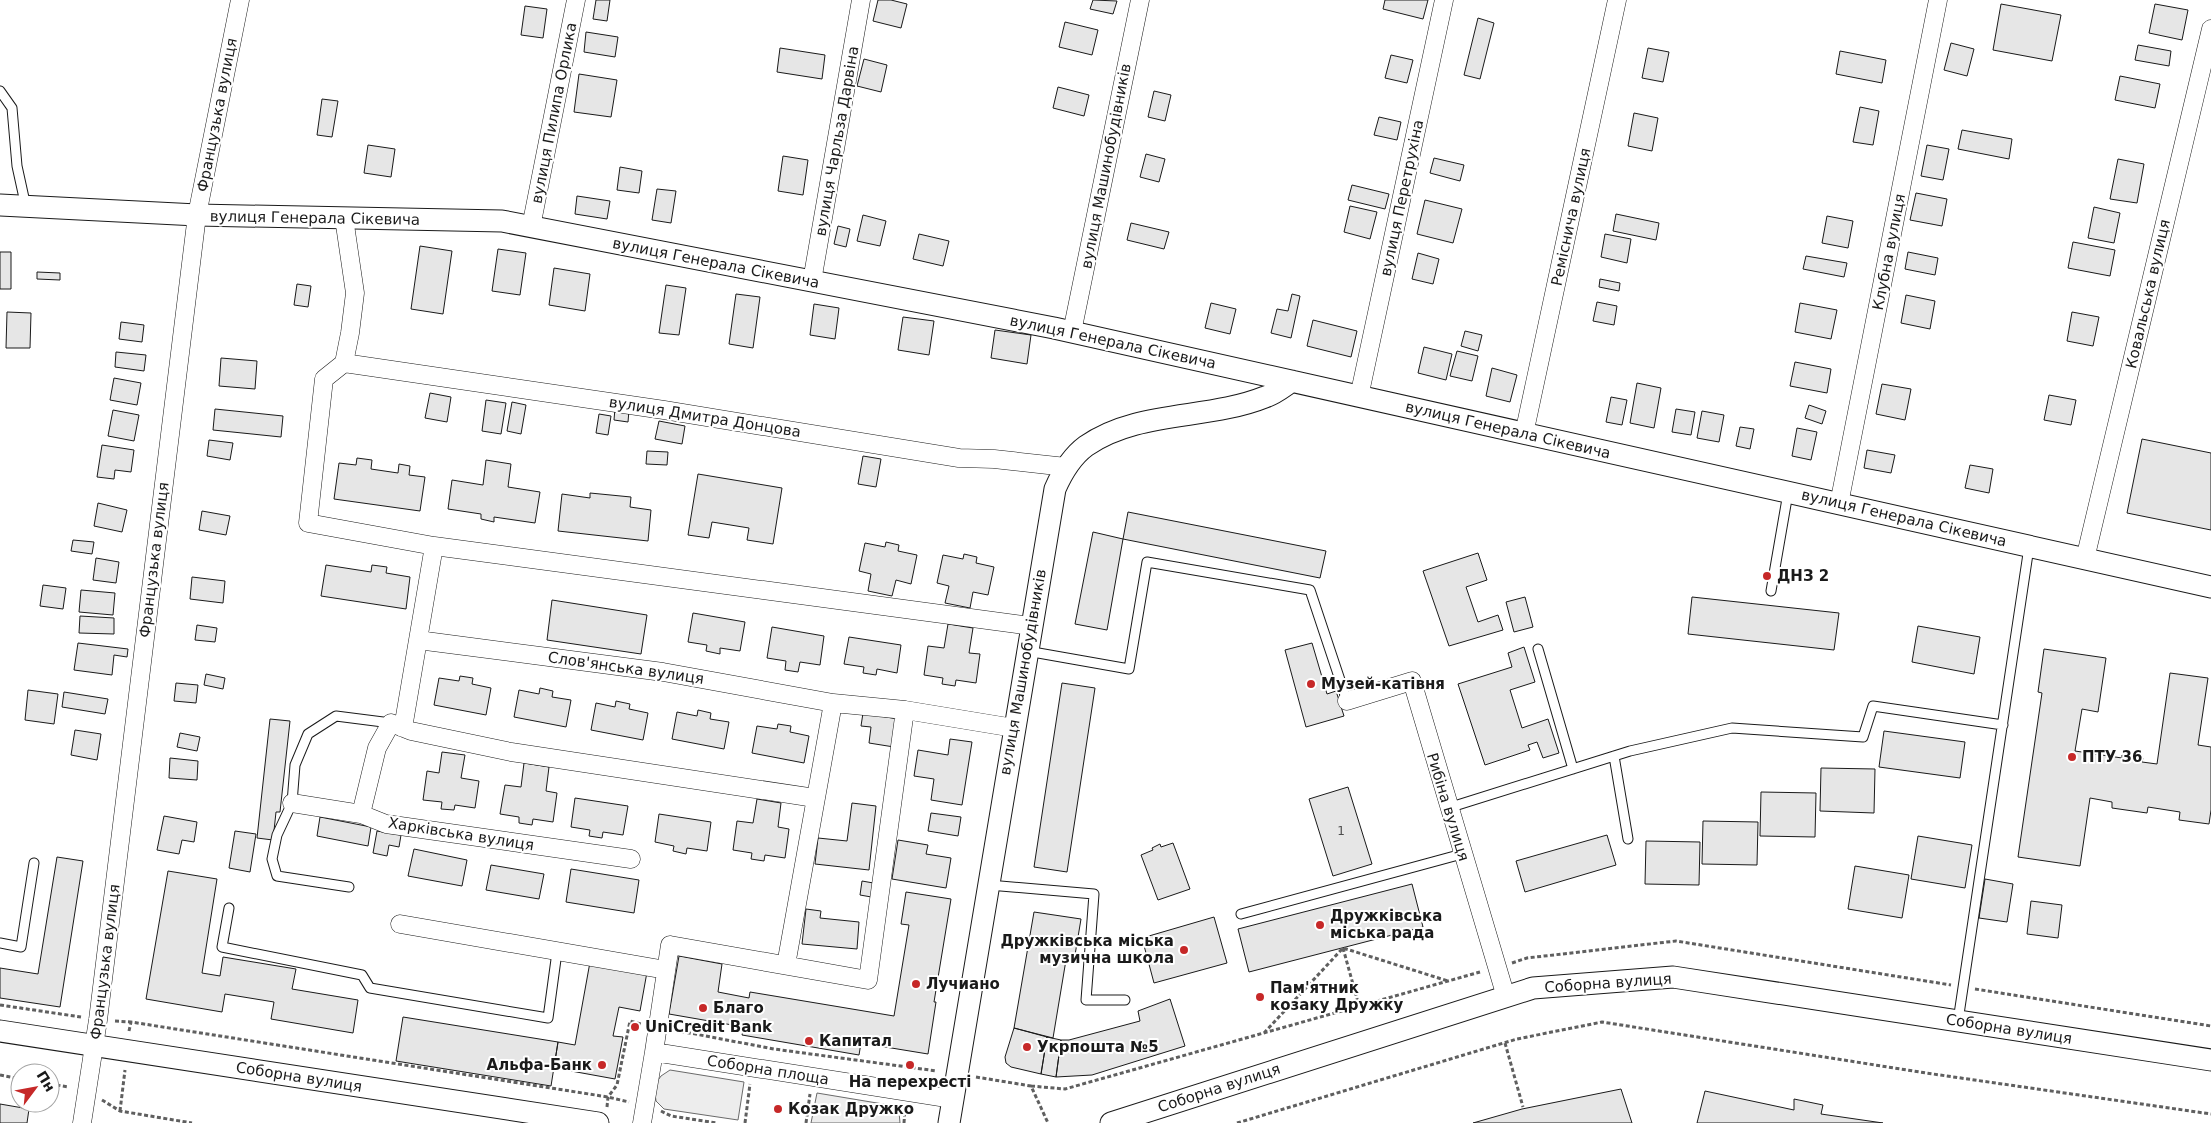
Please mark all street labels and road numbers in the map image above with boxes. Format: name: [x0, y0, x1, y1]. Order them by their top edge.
street label: вулиця Пилипа Орлика: [528, 21, 580, 205]
street label: Французька вулиця: [193, 36, 241, 194]
street label: вулиця Чарльза Дарвіна: [811, 44, 863, 238]
street label: вулиця Машинобудівників: [1077, 62, 1135, 270]
street label: вулиця Перетрухіна: [1377, 118, 1427, 278]
street label: Реміснича вулиця: [1548, 146, 1594, 288]
street label: Клубна вулиця: [1869, 192, 1909, 312]
street label: вулиця Генерала Сікевича: [210, 207, 420, 229]
street label: Ковальська вулиця: [2122, 218, 2174, 370]
street label: вулиця Генерала Сікевича: [611, 234, 821, 292]
street label: вулиця Генерала Сікевича: [1008, 311, 1218, 373]
street label: вулиця Дмитра Донцова: [608, 393, 802, 441]
street label: вулиця Генерала Сікевича: [1404, 398, 1612, 462]
street label: Французька вулиця: [136, 481, 172, 639]
street label: вулиця Генерала Сікевича: [1800, 486, 2008, 550]
street label: вулиця Машинобудівників: [996, 568, 1050, 776]
street label: Слов'янська вулиця: [547, 648, 705, 688]
street label: Рибіна вулиця: [1423, 751, 1473, 863]
street label: Харківська вулиця: [387, 814, 535, 854]
street label: Французька вулиця: [87, 883, 123, 1041]
street label: Соборна вулиця: [1544, 970, 1672, 996]
street label: Соборна вулиця: [1945, 1010, 2073, 1048]
street label: Соборна площа: [706, 1051, 830, 1089]
street label: Соборна вулиця: [235, 1058, 363, 1096]
street label: Соборна вулиця: [1156, 1060, 1282, 1116]

